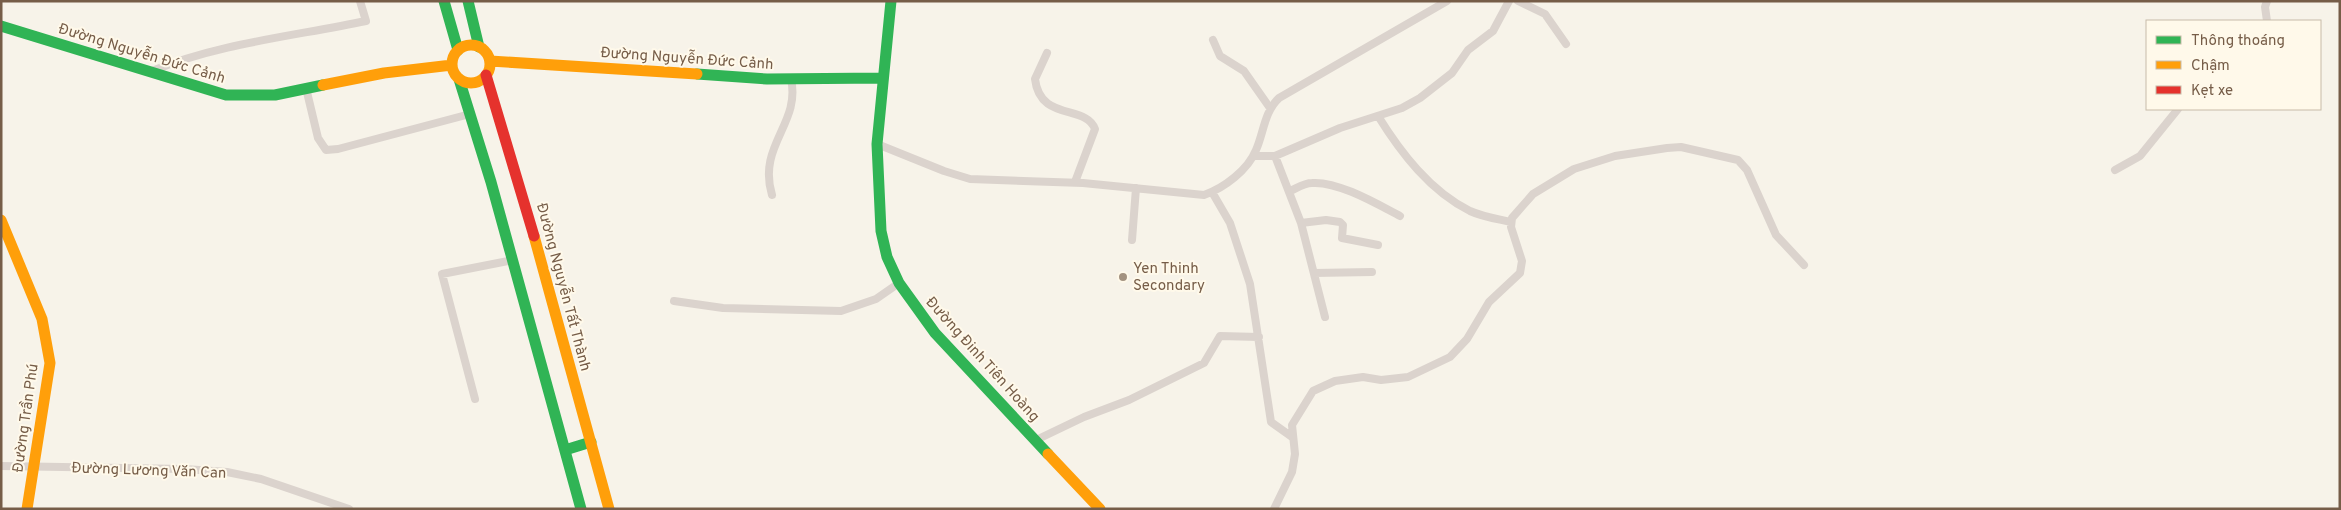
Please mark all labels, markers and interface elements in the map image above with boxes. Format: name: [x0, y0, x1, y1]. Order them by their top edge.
street label: Đường Nguyễn Đức Cảnh: [56, 18, 228, 89]
legend: [2146, 20, 2321, 110]
text: Thông thoáng: [2191, 32, 2285, 51]
street label: Đường Nguyễn Đức Cảnh: [600, 42, 774, 75]
text: Chậm: [2191, 57, 2230, 76]
text: Kẹt xe: [2191, 82, 2233, 101]
street label: Đường Nguyễn Tất Thành: [531, 201, 596, 374]
place label: Yen Thinh Secondary: [1133, 260, 1205, 296]
marker: Yen Thinh Secondary: [1117, 271, 1129, 283]
street label: Đường Đinh Tiên Hoàng: [921, 294, 1043, 426]
street label: Đường Trần Phú: [8, 362, 44, 474]
street label: Đường Lương Văn Can: [71, 459, 227, 484]

